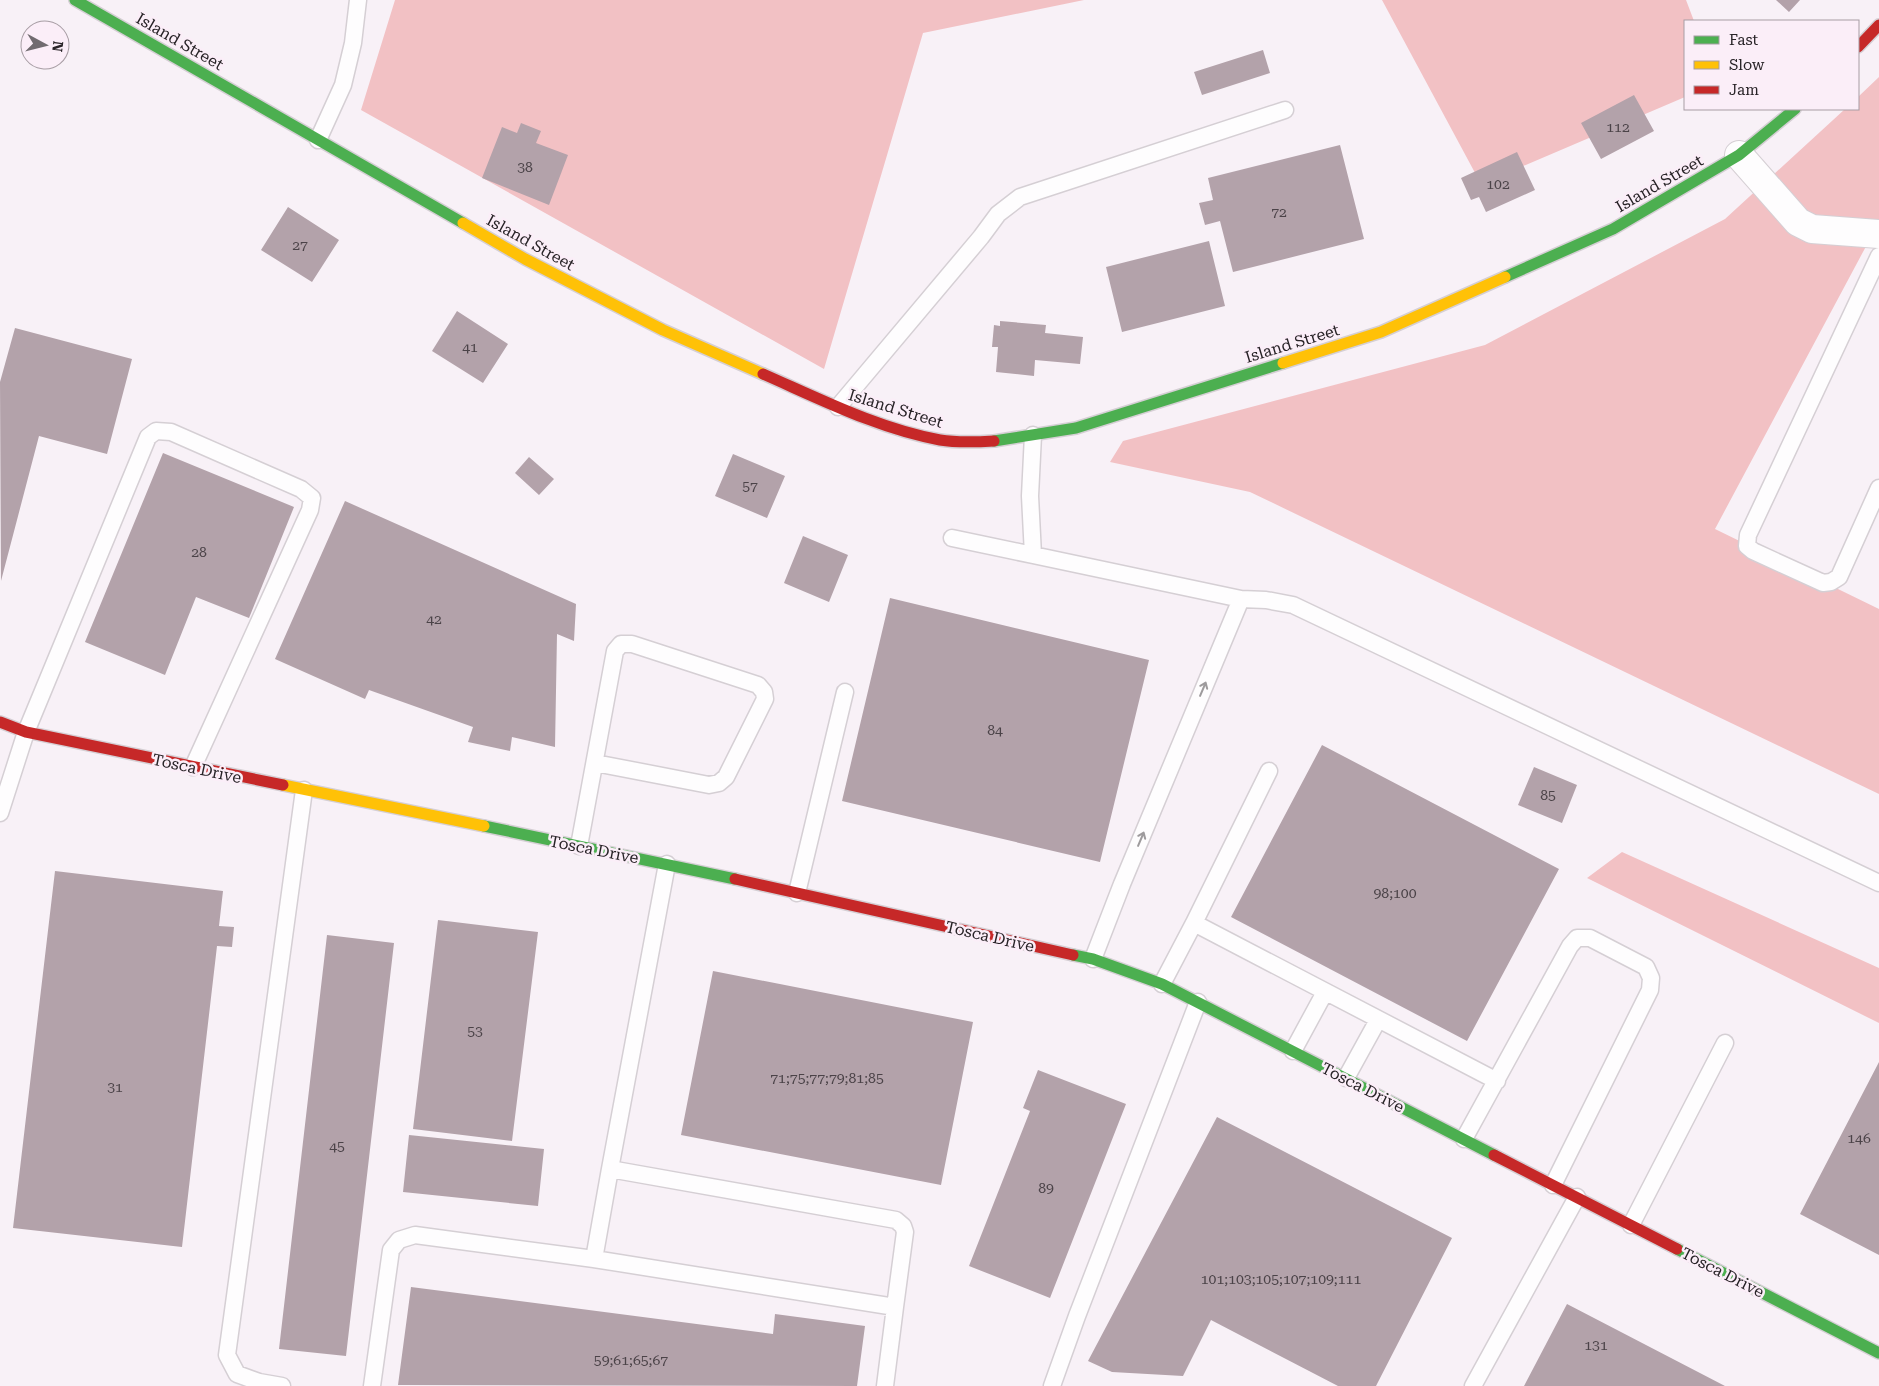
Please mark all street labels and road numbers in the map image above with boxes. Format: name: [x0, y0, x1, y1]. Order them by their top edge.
street label: Island Street: [133, 9, 227, 74]
street label: Island Street: [1612, 151, 1706, 216]
street label: Island Street: [483, 210, 578, 274]
street label: Island Street: [1243, 320, 1342, 367]
street label: Island Street: [846, 385, 945, 432]
street label: Tosca Drive: [151, 750, 243, 787]
street label: Tosca Drive: [548, 832, 640, 867]
street label: Tosca Drive: [944, 917, 1036, 956]
street label: Tosca Drive: [1318, 1058, 1408, 1117]
street label: Tosca Drive: [1678, 1243, 1768, 1302]

